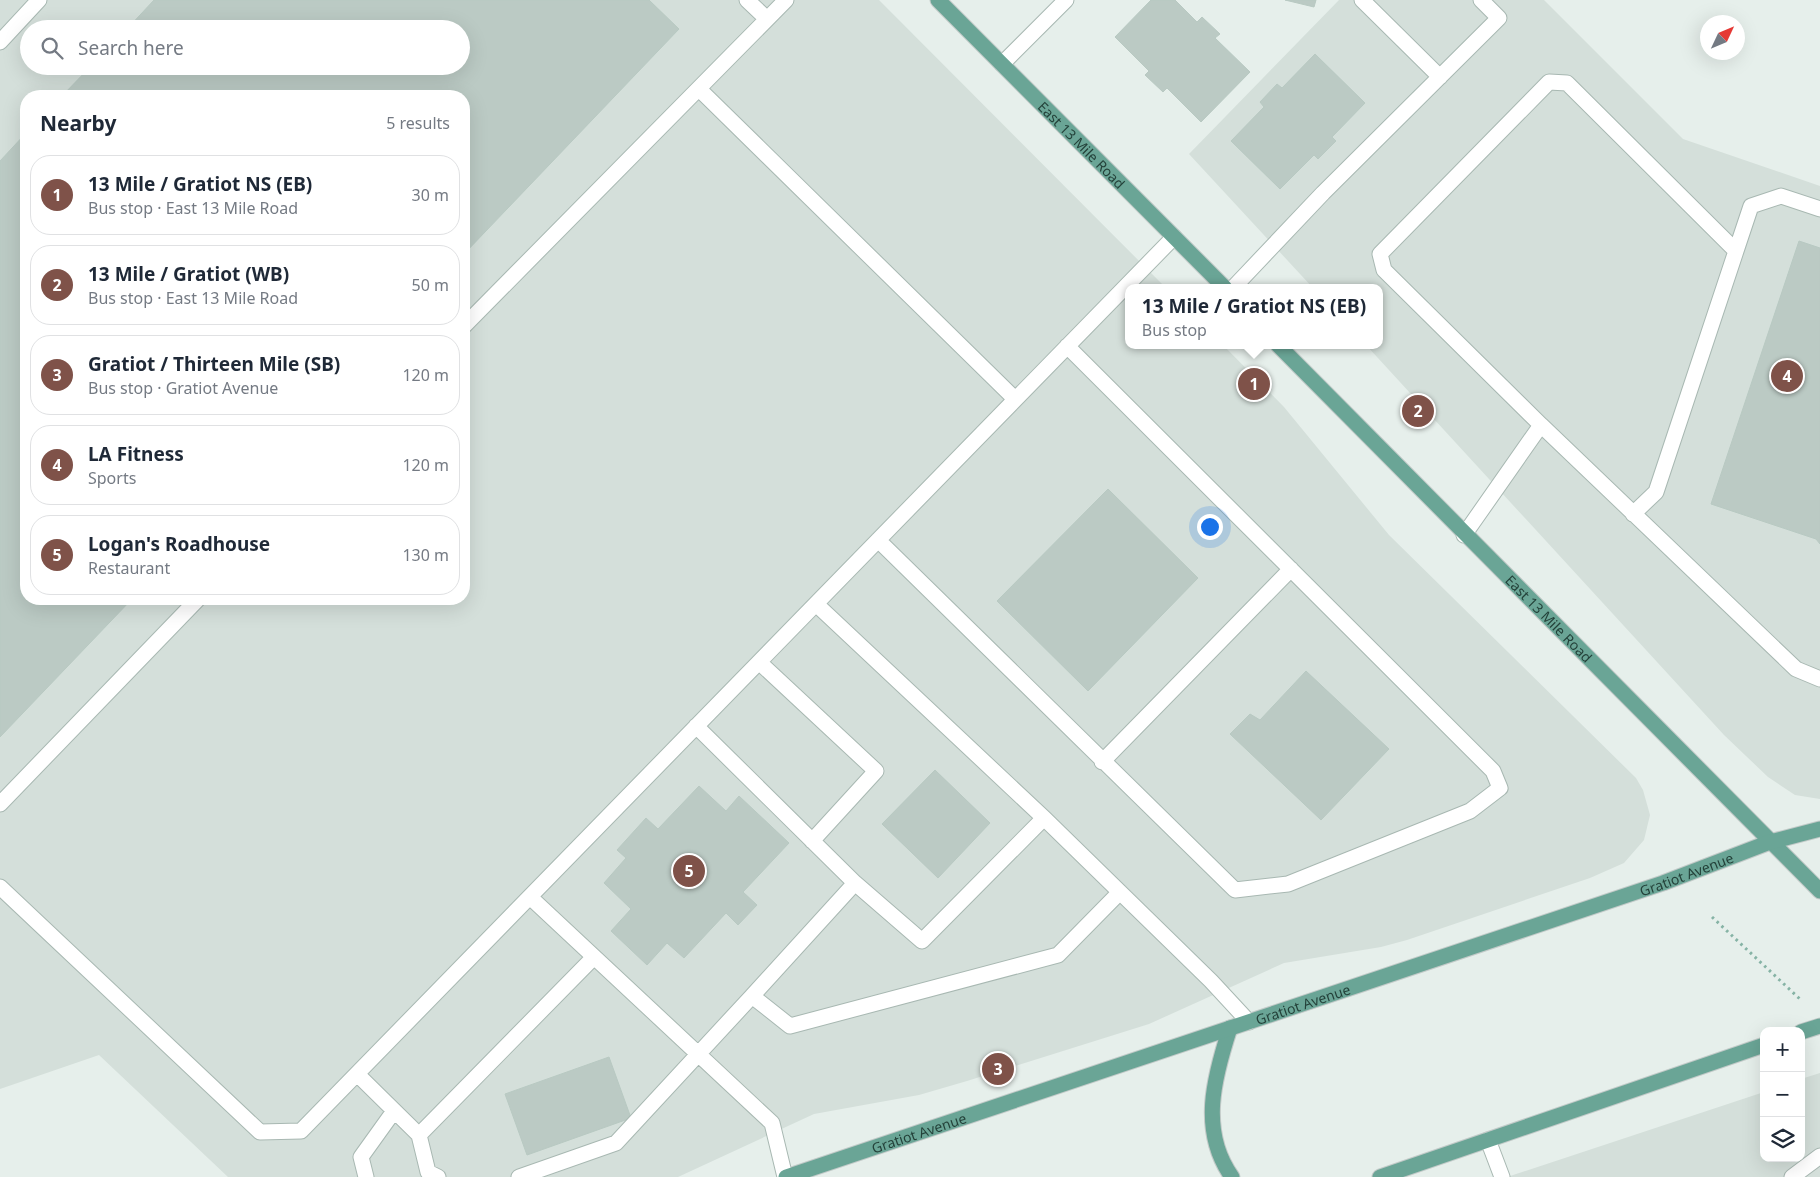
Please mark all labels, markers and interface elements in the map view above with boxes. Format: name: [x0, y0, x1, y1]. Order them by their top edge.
north arrow: [1700, 15, 1745, 60]
search box: [20, 20, 470, 75]
icon: search: [38, 34, 66, 62]
text: Search here: [78, 35, 184, 61]
street label: East 13 Mile Road: [1034, 97, 1130, 192]
text: Nearby: [40, 109, 116, 137]
text: 5 results: [386, 112, 450, 134]
text: 13 Mile / Gratiot NS (EB): [88, 171, 312, 197]
text: 1: [52, 184, 62, 206]
text: 30 m: [412, 184, 449, 206]
text: Bus stop · East 13 Mile Road: [88, 197, 298, 219]
text: 13 Mile / Gratiot (WB): [88, 261, 289, 287]
text: 2: [52, 274, 62, 296]
text: 50 m: [412, 274, 449, 296]
popup: [1125, 284, 1383, 349]
text: Bus stop · East 13 Mile Road: [88, 287, 298, 309]
text: 13 Mile / Gratiot NS (EB): [1142, 293, 1366, 319]
text: Bus stop: [1142, 319, 1207, 341]
text: Gratiot / Thirteen Mile (SB): [88, 351, 340, 377]
pin: 4: [1771, 357, 1803, 395]
text: 3: [52, 364, 62, 386]
text: 120 m: [402, 364, 449, 386]
pin: 1: [1238, 365, 1270, 403]
text: Bus stop · Gratiot Avenue: [88, 377, 278, 399]
pin: 2: [1402, 392, 1434, 430]
text: LA Fitness: [88, 441, 184, 467]
text: 4: [52, 454, 62, 476]
text: 120 m: [402, 454, 449, 476]
text: Sports: [88, 467, 136, 489]
your location: [1197, 514, 1223, 540]
text: Logan's Roadhouse: [88, 531, 270, 557]
text: 5: [52, 544, 62, 566]
text: 130 m: [402, 544, 449, 566]
text: Restaurant: [88, 557, 170, 579]
street label: East 13 Mile Road: [1502, 570, 1597, 666]
street label: Gratiot Avenue: [1637, 847, 1736, 900]
pin: 5: [673, 852, 705, 890]
street label: Gratiot Avenue: [1253, 979, 1353, 1028]
map controls: [1760, 1027, 1805, 1162]
button: +: [1760, 1027, 1805, 1072]
pin: 3: [982, 1050, 1014, 1088]
button: −: [1760, 1072, 1805, 1117]
street label: Gratiot Avenue: [869, 1108, 969, 1157]
button: layers: [1760, 1117, 1805, 1162]

